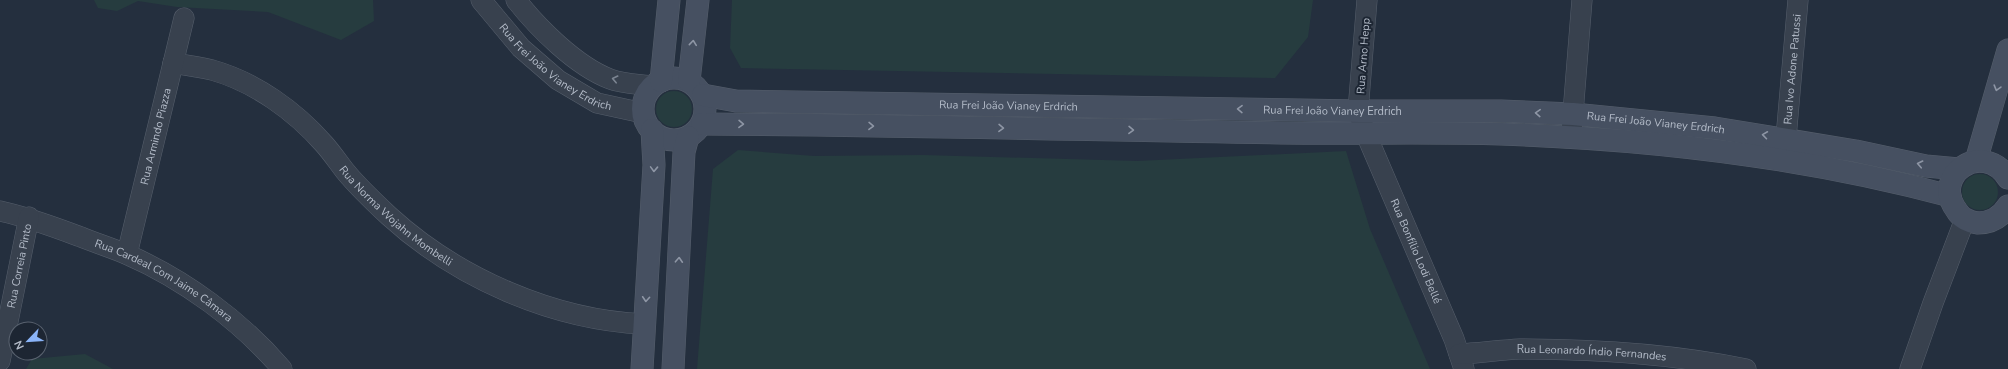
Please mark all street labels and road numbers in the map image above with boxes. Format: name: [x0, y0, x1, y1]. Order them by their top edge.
street label: Rua Ivo Adone Patussi: [1780, 13, 1805, 125]
street label: Rua Arno Hepp: [1353, 17, 1374, 95]
street label: Rua Frei João Vianey Erdrich: [496, 21, 613, 114]
street label: Rua Armindo Piazza: [137, 86, 175, 186]
street label: Rua Frei João Vianey Erdrich: [939, 97, 1078, 114]
street label: Rua Frei João Vianey Erdrich: [1263, 102, 1402, 119]
street label: Rua Frei João Vianey Erdrich: [1586, 108, 1726, 138]
street label: Rua Norma Wojahn Mombelli: [336, 163, 455, 270]
street label: Rua Bonfílio Lodi Bellé: [1387, 196, 1445, 306]
street label: Rua Correia Pinto: [4, 222, 35, 310]
street label: Rua Cardeal Com Jaime Câmara: [93, 236, 236, 326]
street label: Rua Leonardo Índio Fernandes: [1517, 342, 1667, 365]

